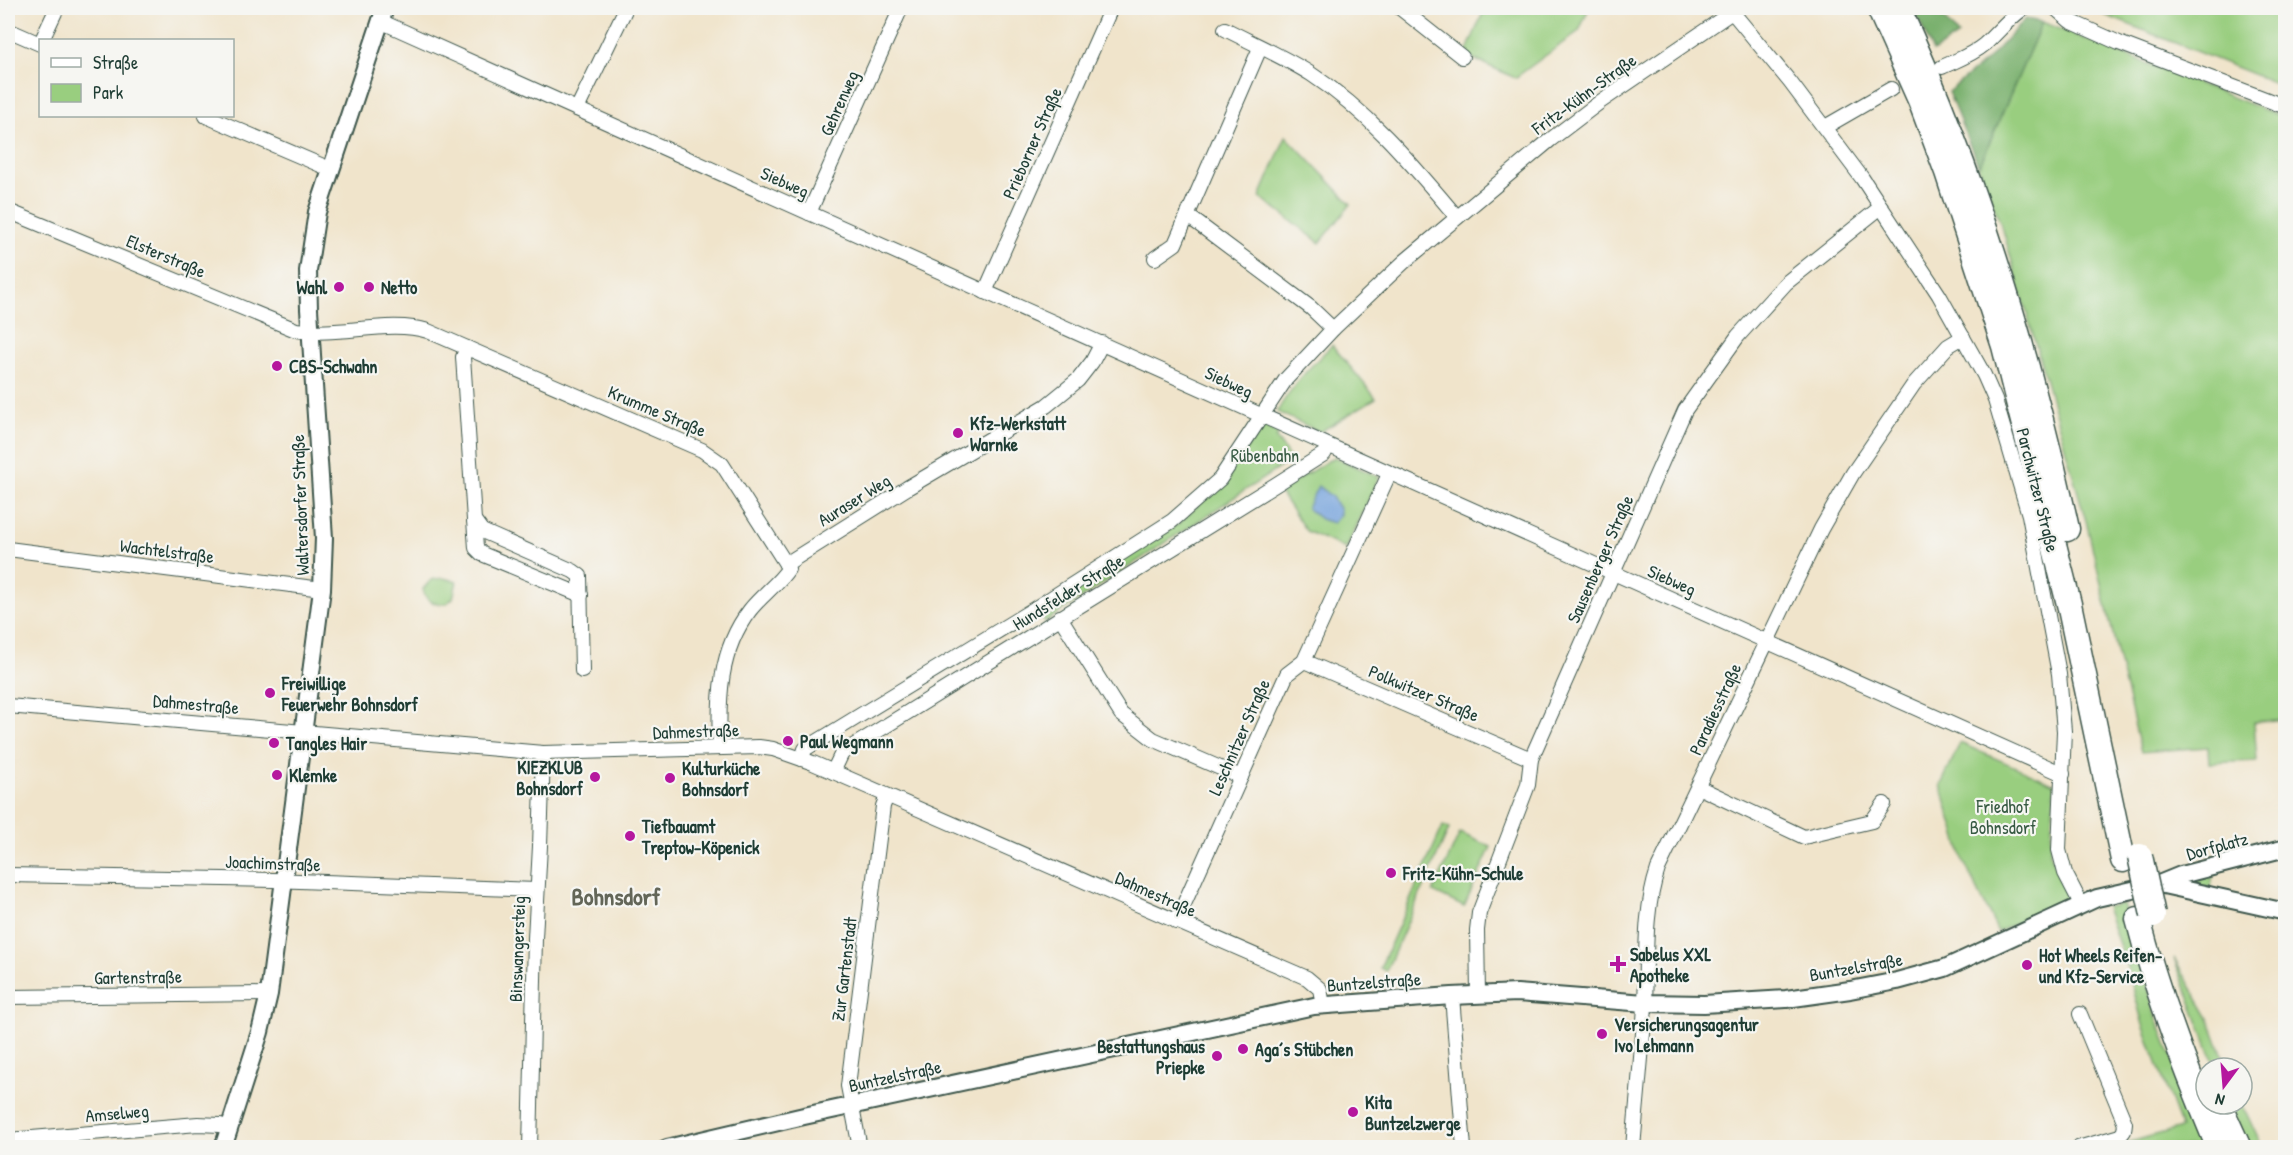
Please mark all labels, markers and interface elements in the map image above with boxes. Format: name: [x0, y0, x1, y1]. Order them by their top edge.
legend: [39, 39, 234, 117]
street label: Fritz-Kühn-Straße: [1526, 48, 1641, 141]
text: Straße: [93, 50, 138, 75]
street label: Gehrenweg: [814, 66, 864, 140]
text: Park: [93, 80, 124, 105]
street label: Prieborner Straße: [996, 83, 1068, 203]
street label: Siebweg: [757, 160, 813, 204]
street label: Elsterstraße: [123, 228, 209, 284]
place label: Wahl: [297, 275, 328, 300]
place label: Netto: [381, 275, 418, 300]
marker: Wahl: [332, 280, 346, 294]
marker: Netto: [362, 280, 376, 294]
place label: CBS-Schwahn: [289, 354, 377, 379]
marker: CBS-Schwahn: [270, 359, 284, 373]
street label: Siebweg: [1201, 360, 1257, 404]
street label: Krumme Straße: [604, 379, 710, 443]
place label: Kfz-Werkstatt Warnke: [970, 411, 1067, 457]
street label: Parchwitzer Straße: [2011, 425, 2065, 555]
marker: Kfz-Werkstatt Warnke: [951, 426, 965, 440]
street label: Waltersdorfer Straße: [285, 434, 315, 576]
park label: Rübenbahn: [1231, 443, 1299, 468]
street label: Auraser Weg: [813, 468, 895, 532]
street label: Sausenberger Straße: [1561, 491, 1639, 627]
street label: Wachtelstraße: [119, 533, 215, 569]
street label: Hundsfelder Straße: [1008, 548, 1128, 636]
street label: Siebweg: [1644, 558, 1700, 602]
street label: Polkwitzer Straße: [1365, 658, 1483, 728]
street label: Paradiesstraße: [1683, 659, 1747, 759]
place label: Freiwillige Feuerwehr Bohnsdorf: [281, 671, 419, 717]
street label: Leschnitzer Straße: [1202, 675, 1276, 799]
marker: Freiwillige Feuerwehr Bohnsdorf: [263, 686, 277, 700]
street label: Dahmestraße: [152, 688, 240, 720]
street label: Dahmestraße: [652, 717, 740, 745]
place label: Paul Wegmann: [800, 729, 894, 755]
place label: Tangles Hair: [285, 731, 367, 757]
marker: Paul Wegmann: [781, 734, 795, 748]
marker: Tangles Hair: [267, 736, 281, 750]
place label: KIEZKLUB Bohnsdorf: [516, 755, 584, 801]
place label: Kulturküche Bohnsdorf: [682, 756, 761, 802]
place label: Klemke: [289, 763, 338, 788]
marker: Klemke: [270, 768, 284, 782]
marker: KIEZKLUB Bohnsdorf: [588, 770, 602, 784]
marker: Kulturküche Bohnsdorf: [663, 771, 677, 785]
park label: Friedhof Bohnsdorf: [1970, 794, 2037, 840]
place label: Tiefbauamt Treptow-Köpenick: [641, 814, 760, 861]
street label: Dorfplatz: [2184, 826, 2251, 866]
marker: Tiefbauamt Treptow-Köpenick: [623, 829, 637, 843]
street label: Joachimstraße: [225, 849, 321, 877]
place label: Fritz-Kühn-Schule: [1402, 861, 1524, 886]
street label: Dahmestraße: [1111, 865, 1201, 923]
marker: Fritz-Kühn-Schule: [1384, 866, 1398, 880]
district label: Bohnsdorf: [572, 880, 661, 912]
street label: Binswangersteig: [503, 896, 531, 1002]
street label: Zur Gartenstadt: [825, 915, 863, 1023]
place label: Sabelus XXL Apotheke: [1630, 942, 1712, 989]
place label: Hot Wheels Reifen- und Kfz-Service: [2039, 943, 2162, 989]
street label: Buntzelstraße: [1807, 947, 1905, 987]
marker: Sabelus XXL Apotheke: [1611, 957, 1625, 971]
marker: Hot Wheels Reifen- und Kfz-Service: [2020, 958, 2034, 972]
street label: Gartenstraße: [94, 964, 182, 990]
street label: Buntzelstraße: [1326, 966, 1422, 998]
place label: Versicherungsagentur Ivo Lehmann: [1614, 1012, 1759, 1058]
marker: Versicherungsagentur Ivo Lehmann: [1595, 1027, 1609, 1041]
place label: Bestattungshaus Priepke: [1097, 1034, 1206, 1081]
place label: Aga´s Stübchen: [1255, 1037, 1353, 1063]
marker: Aga´s Stübchen: [1236, 1042, 1250, 1056]
marker: Bestattungshaus Priepke: [1210, 1049, 1224, 1063]
street label: Buntzelstraße: [846, 1054, 944, 1098]
north arrow: [2194, 1056, 2254, 1116]
text: N: [2212, 1089, 2227, 1112]
place label: Kita Buntzelzwerge: [1365, 1090, 1461, 1137]
street label: Amselweg: [84, 1098, 150, 1128]
marker: Kita Buntzelzwerge: [1346, 1105, 1360, 1119]

